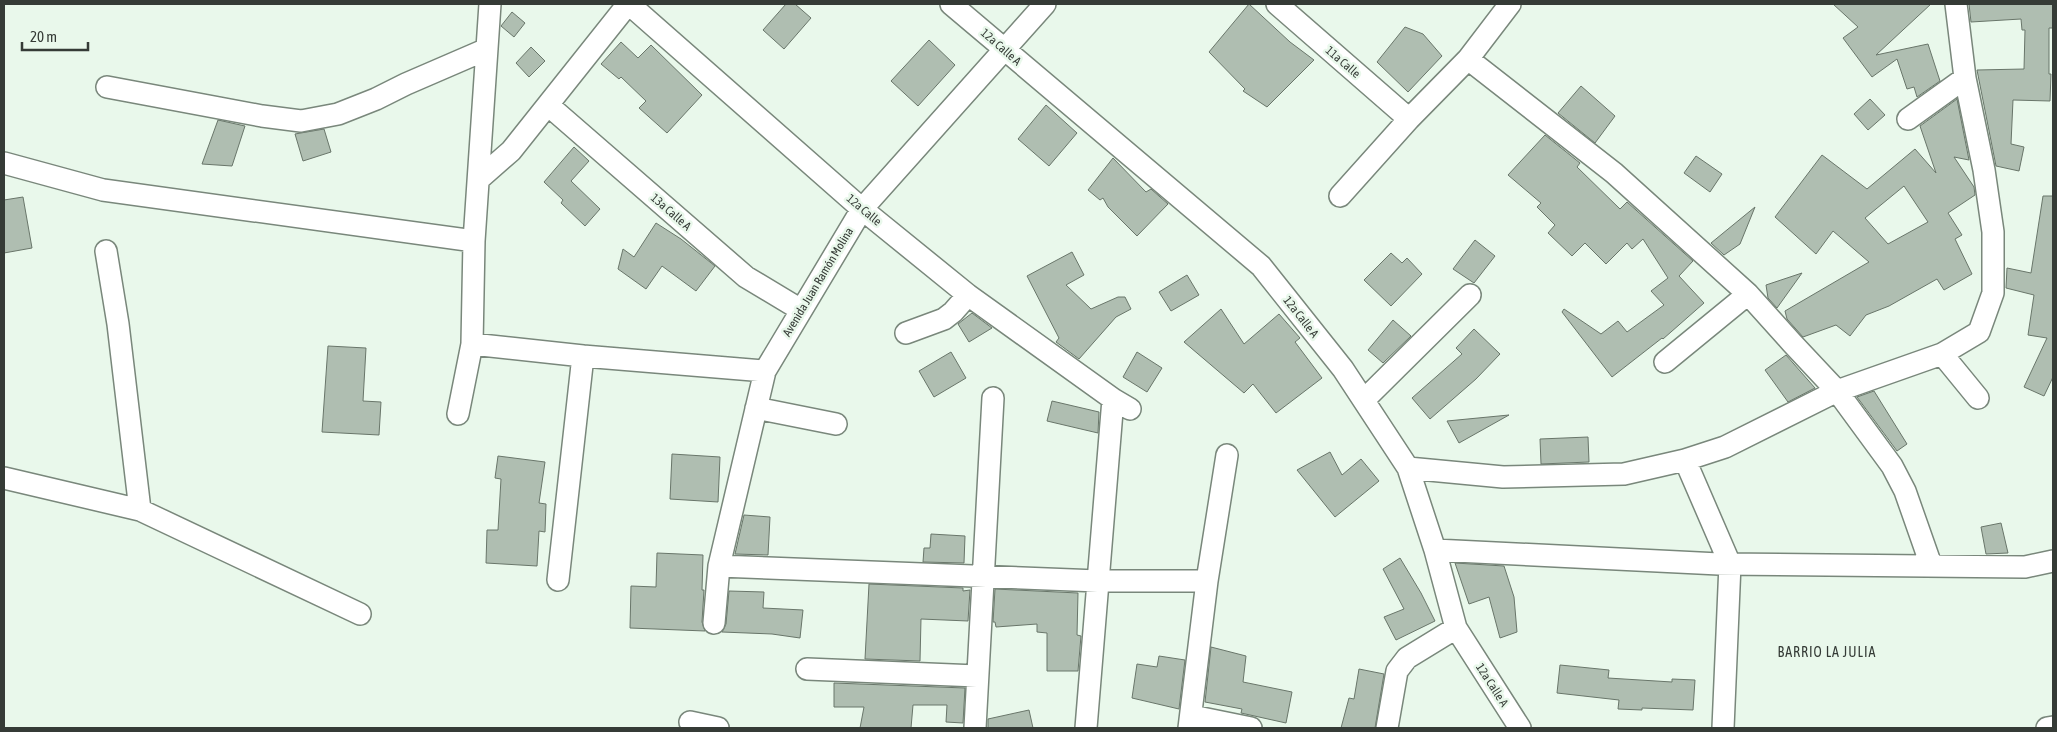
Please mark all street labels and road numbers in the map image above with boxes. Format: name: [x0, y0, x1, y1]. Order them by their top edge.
street label: 12a Calle A: [978, 26, 1024, 68]
street label: 11a Calle: [1323, 43, 1363, 81]
street label: 13a Calle A: [648, 191, 694, 233]
street label: 12a Calle: [844, 191, 884, 229]
street label: Avenida Juan Ramón Molina: [780, 225, 856, 339]
street label: 12a Calle A: [1280, 294, 1322, 341]
street label: 12a Calle A: [1473, 661, 1511, 709]

